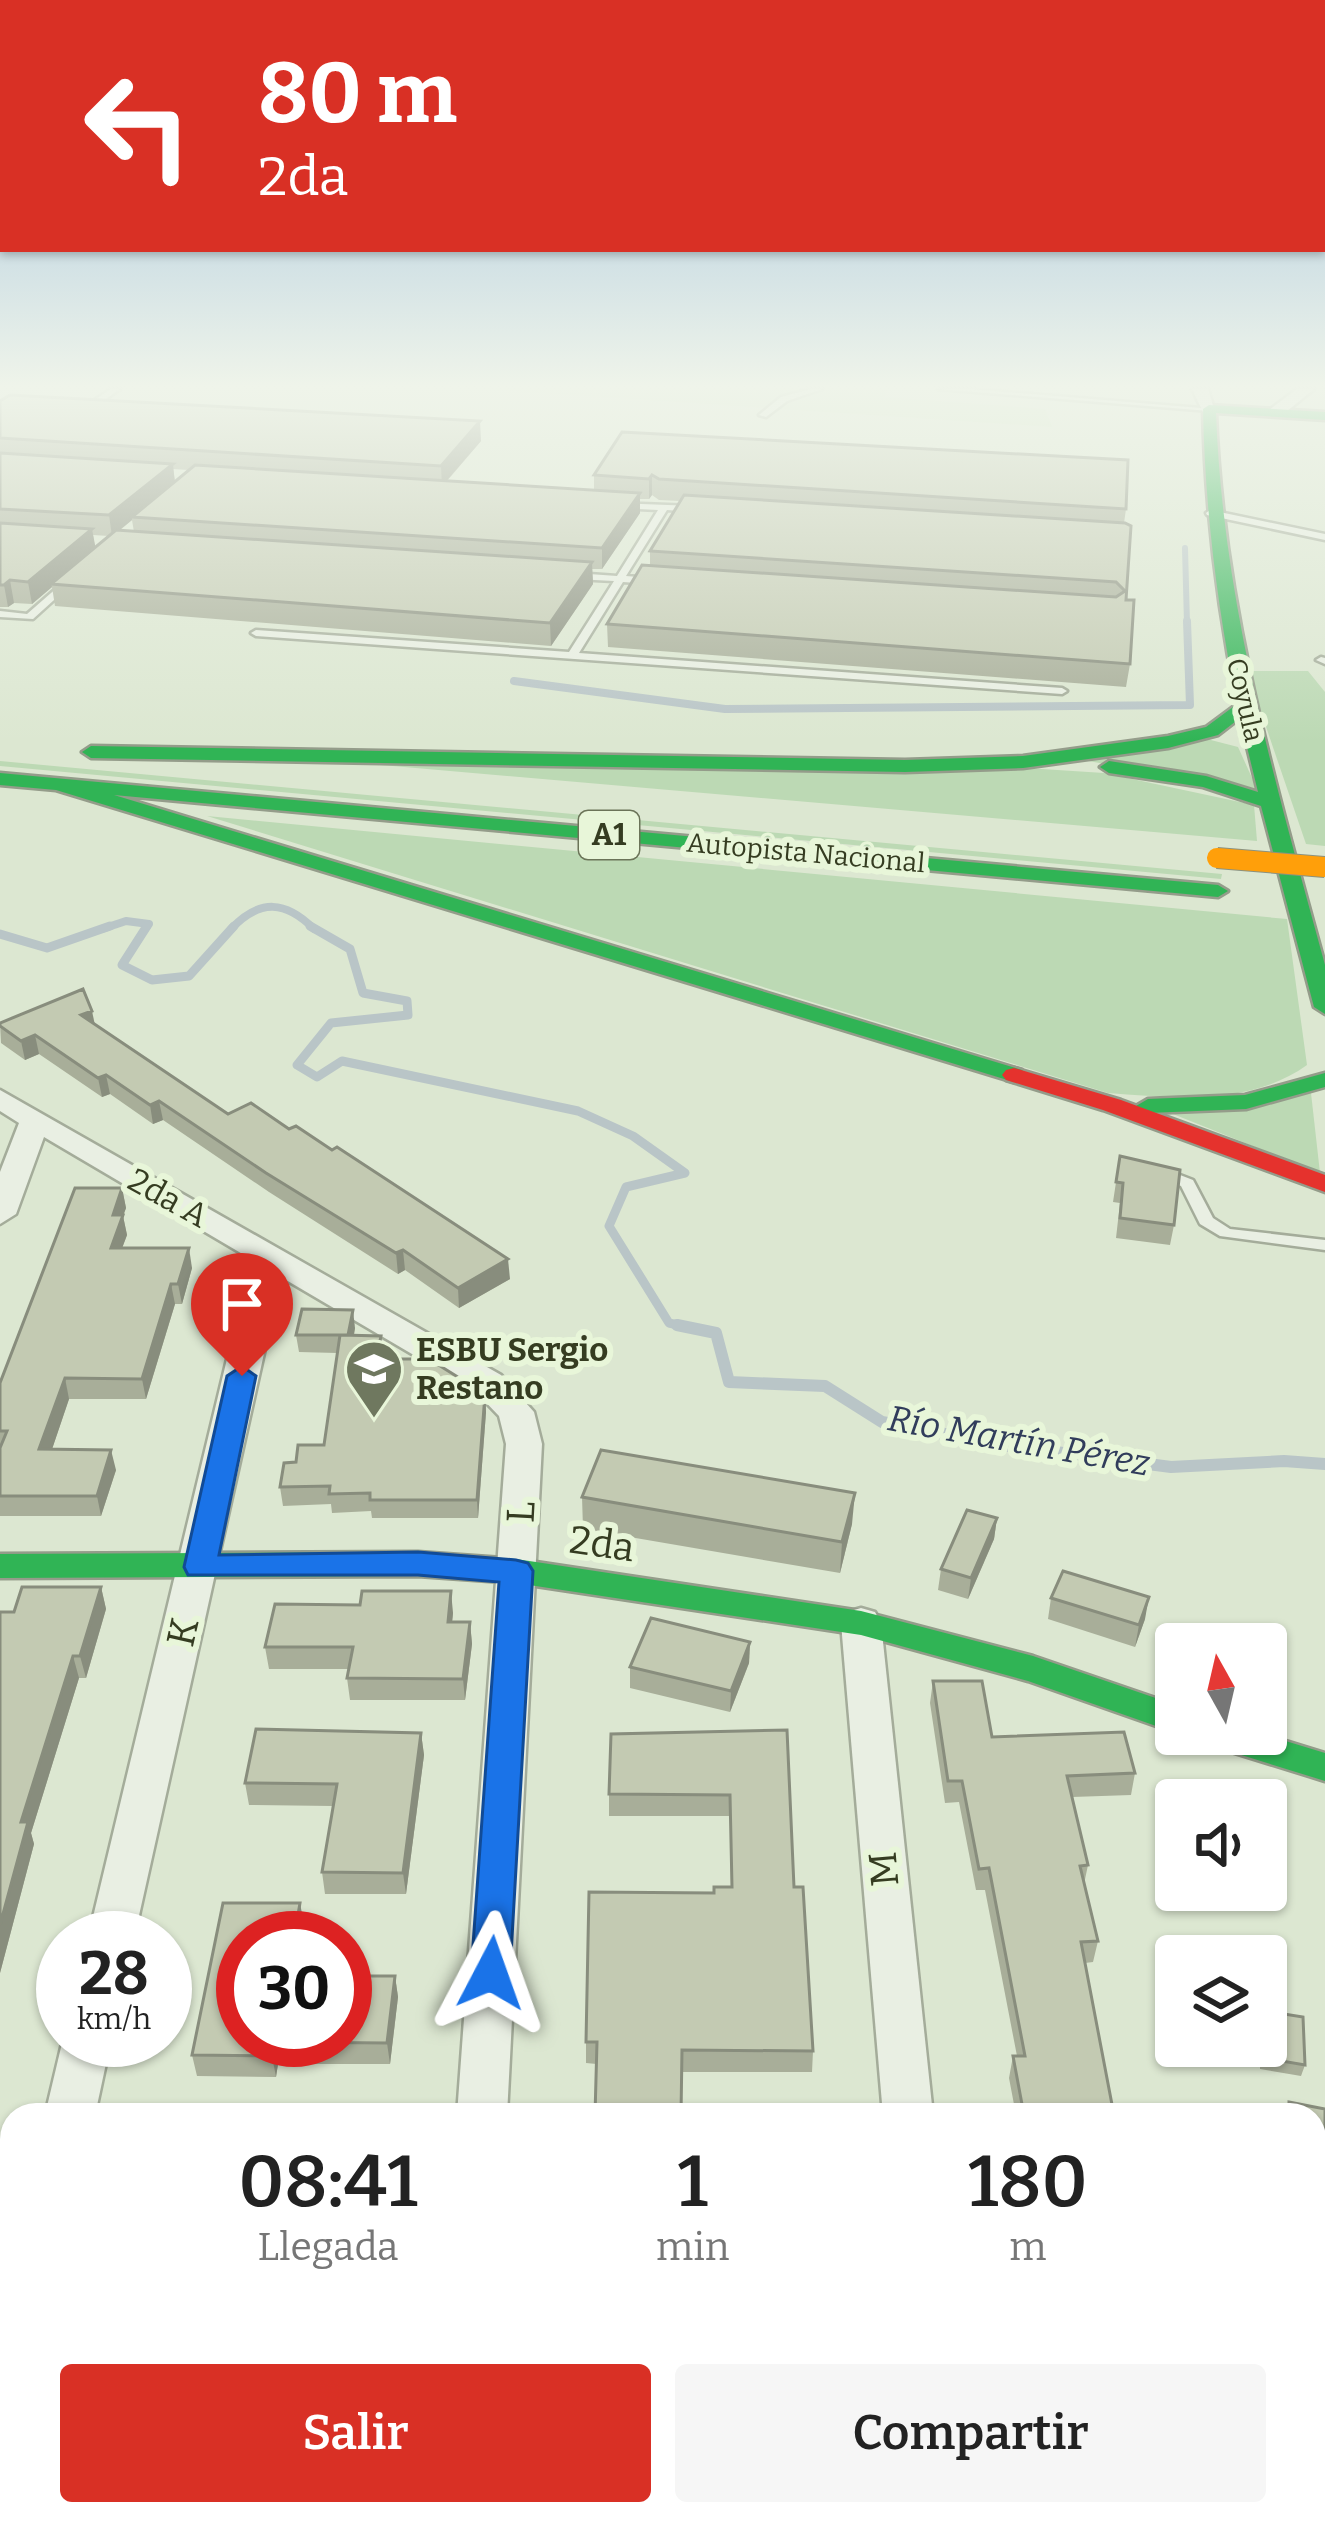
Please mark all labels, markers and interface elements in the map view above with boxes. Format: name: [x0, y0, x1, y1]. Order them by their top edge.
text: 80 m: [258, 43, 457, 144]
icon: left: [60, 48, 216, 204]
text: 2da: [258, 145, 348, 209]
street label: Coyula: [1220, 655, 1270, 745]
road number: A1: [579, 811, 639, 859]
street label: Autopista Nacional: [685, 827, 927, 879]
street label: 2da A: [121, 1160, 215, 1236]
pin: [191, 1253, 293, 1376]
icon: arrive: [209, 1271, 275, 1337]
place label: ESBU Sergio Restano: [416, 1330, 608, 1408]
school or university icon: ESBU Sergio Restano: [343, 1338, 405, 1420]
water label: Río Martín Pérez: [885, 1396, 1153, 1486]
street label: L: [497, 1500, 545, 1524]
street label: 2da: [567, 1517, 637, 1571]
street label: K: [157, 1613, 209, 1651]
north arrow: [1155, 1623, 1287, 1755]
map controls: [1155, 1623, 1287, 2067]
button: sound: [1155, 1779, 1287, 1911]
street label: M: [860, 1850, 908, 1888]
position arrow: [428, 1910, 554, 2036]
speed limit sign: 30: [216, 1911, 372, 2067]
button: layers: [1155, 1935, 1287, 2067]
text: 28: [79, 1938, 149, 2010]
text: km/h: [77, 2001, 151, 2037]
text: 08:41: [238, 2139, 418, 2225]
text: 1: [678, 2139, 708, 2225]
text: 180: [968, 2139, 1088, 2225]
text: Llegada: [258, 2224, 398, 2270]
text: min: [656, 2224, 730, 2270]
text: m: [1009, 2224, 1046, 2270]
button: Salir: [60, 2364, 651, 2502]
button: Compartir: [675, 2364, 1266, 2502]

